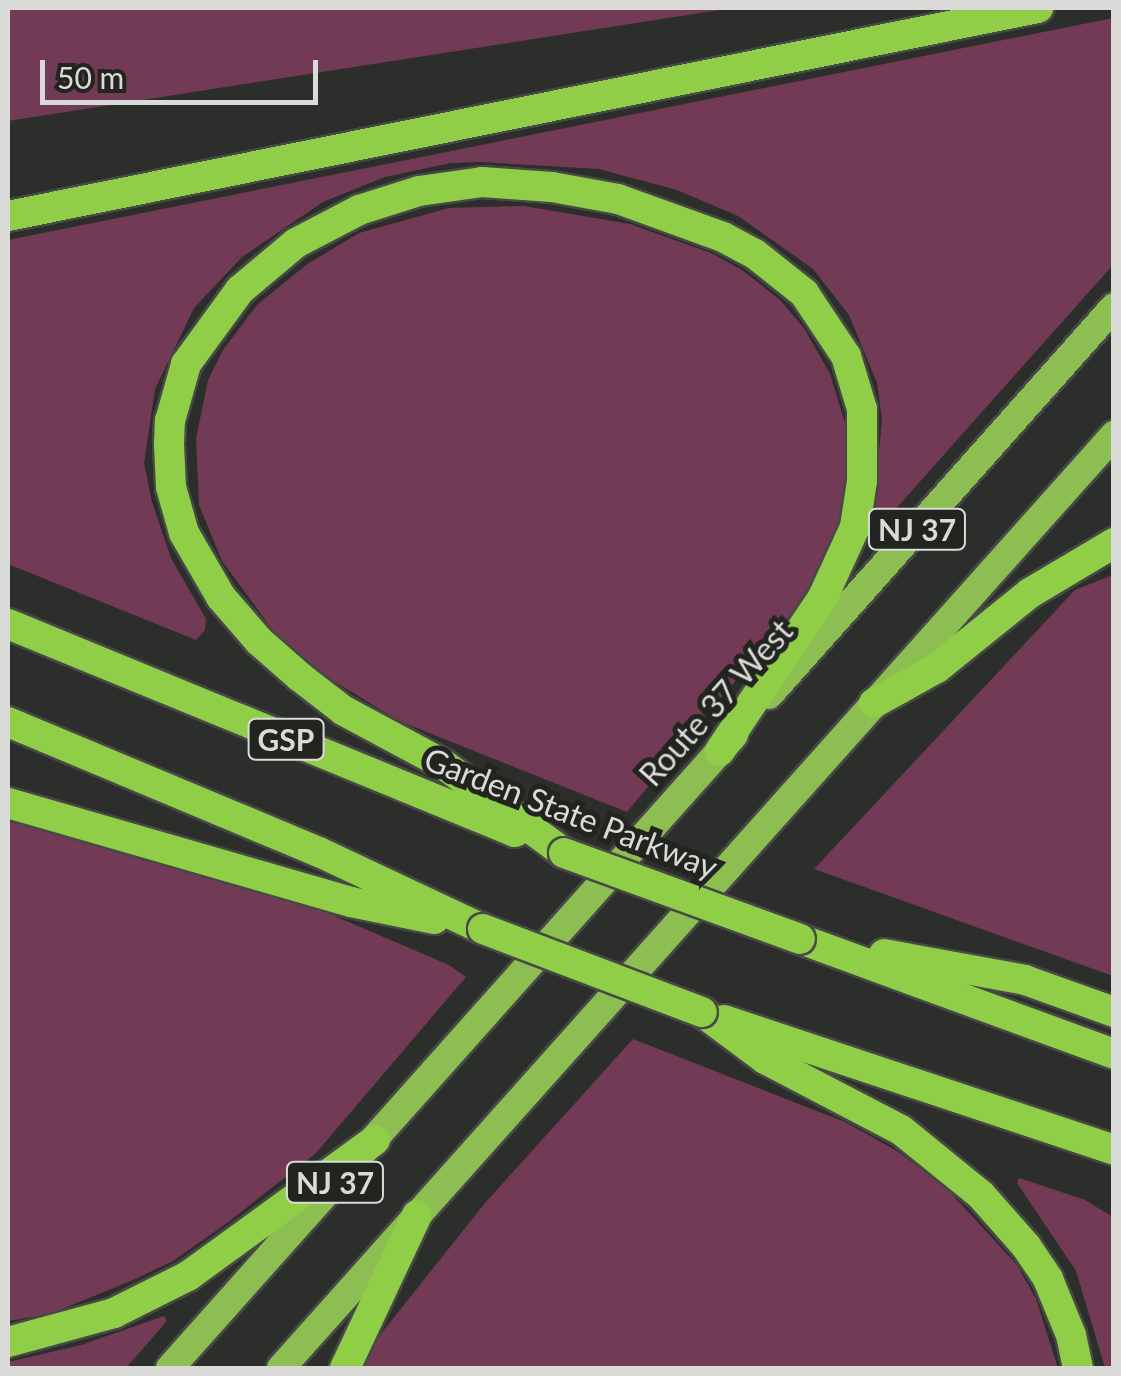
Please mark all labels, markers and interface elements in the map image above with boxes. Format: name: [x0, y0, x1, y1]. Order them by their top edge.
scale bar: [45, 40, 322, 102]
text: 50 m: [57, 59, 124, 95]
road number: NJ 37: [867, 504, 967, 554]
street label: Route 37 West: [631, 612, 801, 794]
road number: GSP: [246, 714, 326, 764]
street label: Garden State Parkway: [419, 739, 723, 887]
road number: NJ 37: [285, 1157, 385, 1207]

